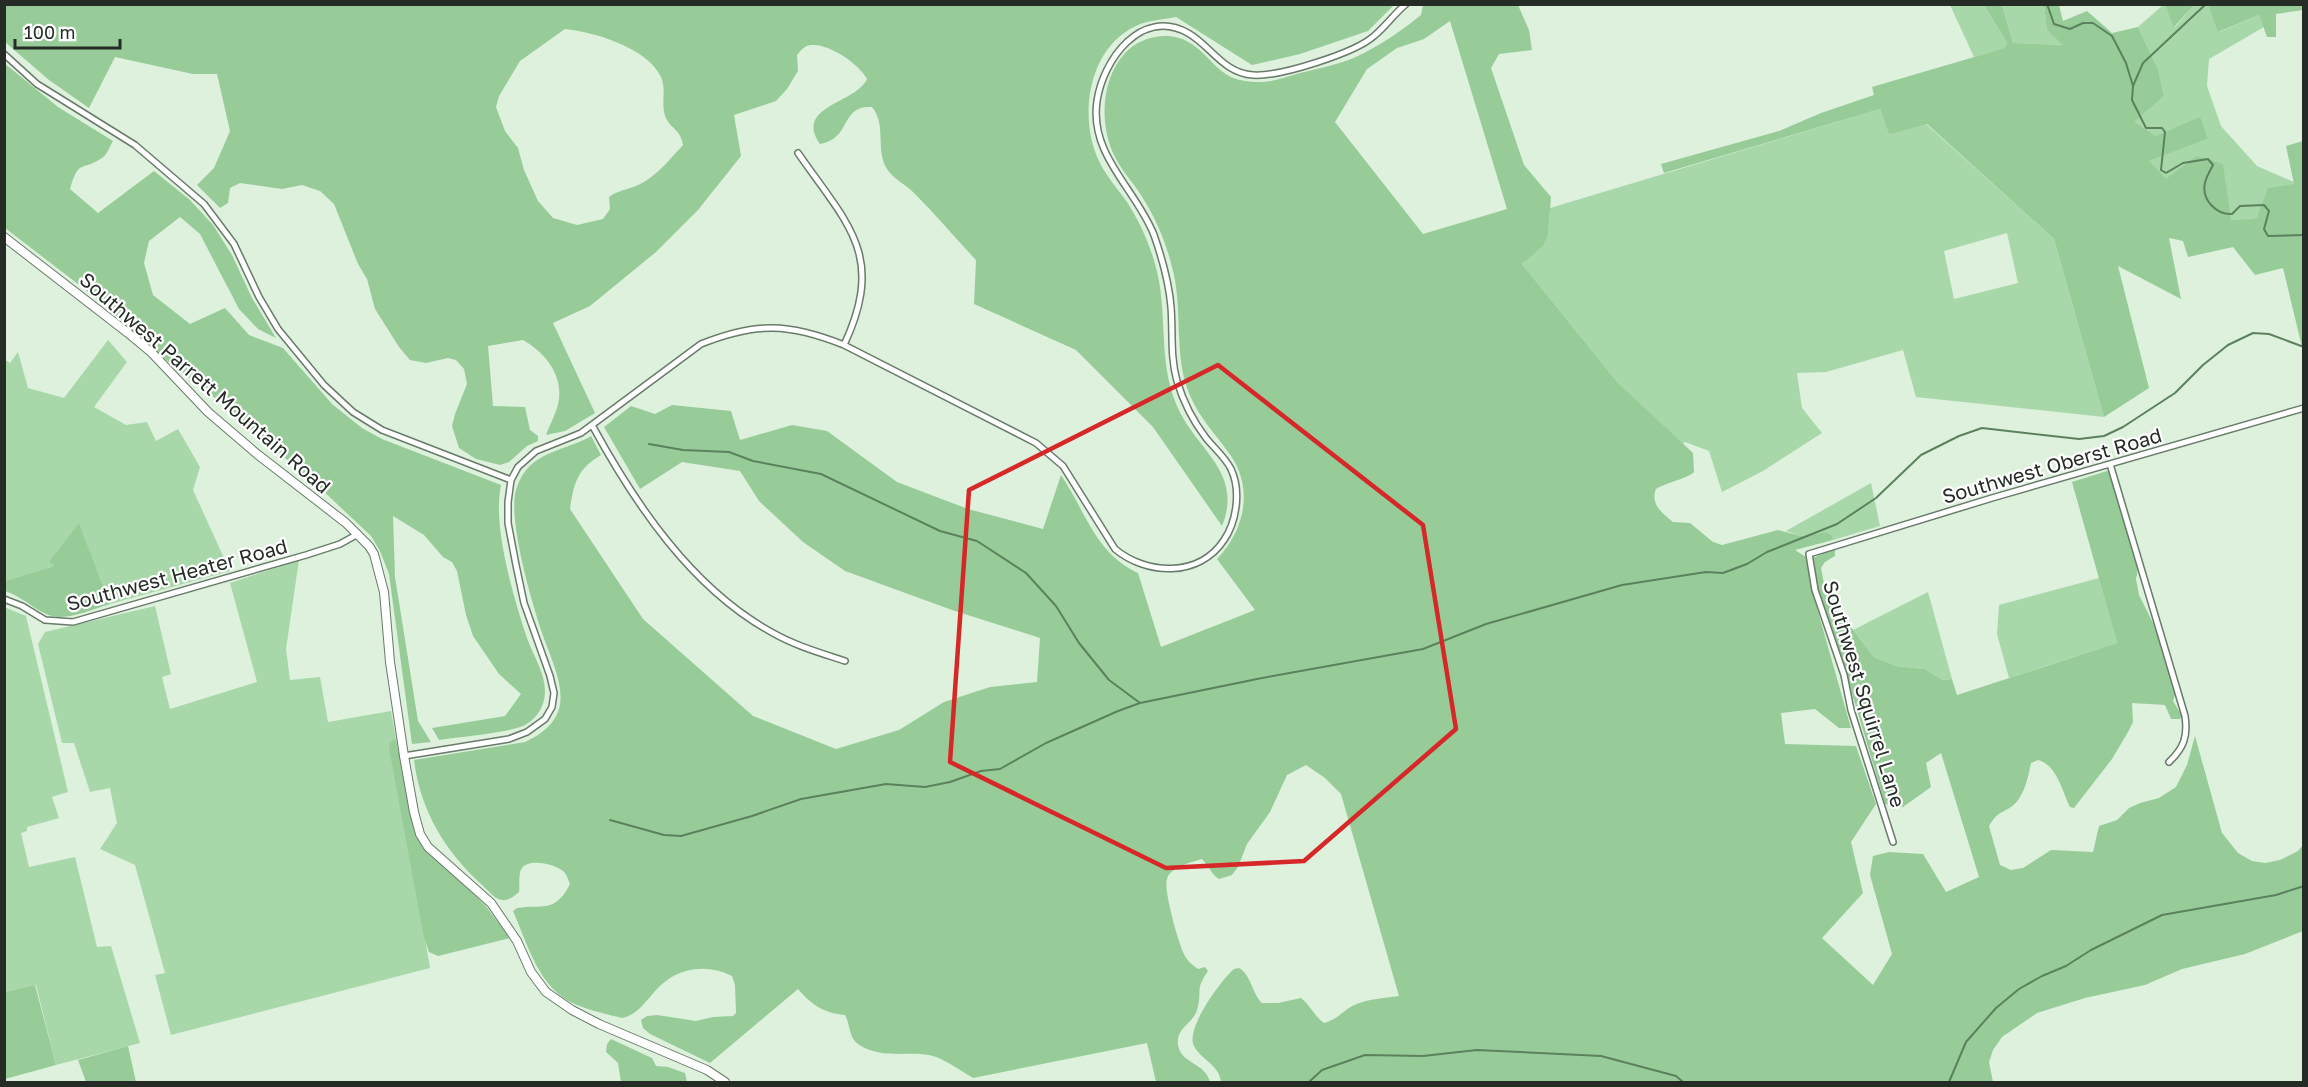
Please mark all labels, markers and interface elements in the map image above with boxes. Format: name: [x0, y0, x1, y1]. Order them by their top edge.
scale bar: [15, 12, 120, 50]
text: 100 m: [24, 21, 75, 43]
street label: Southwest Parrett Mountain Road: [75, 267, 336, 498]
street label: Southwest Oberst Road: [1939, 422, 2164, 508]
street label: Southwest Heater Road: [64, 533, 290, 615]
street label: Southwest Squirrel Lane: [1819, 577, 1911, 810]

